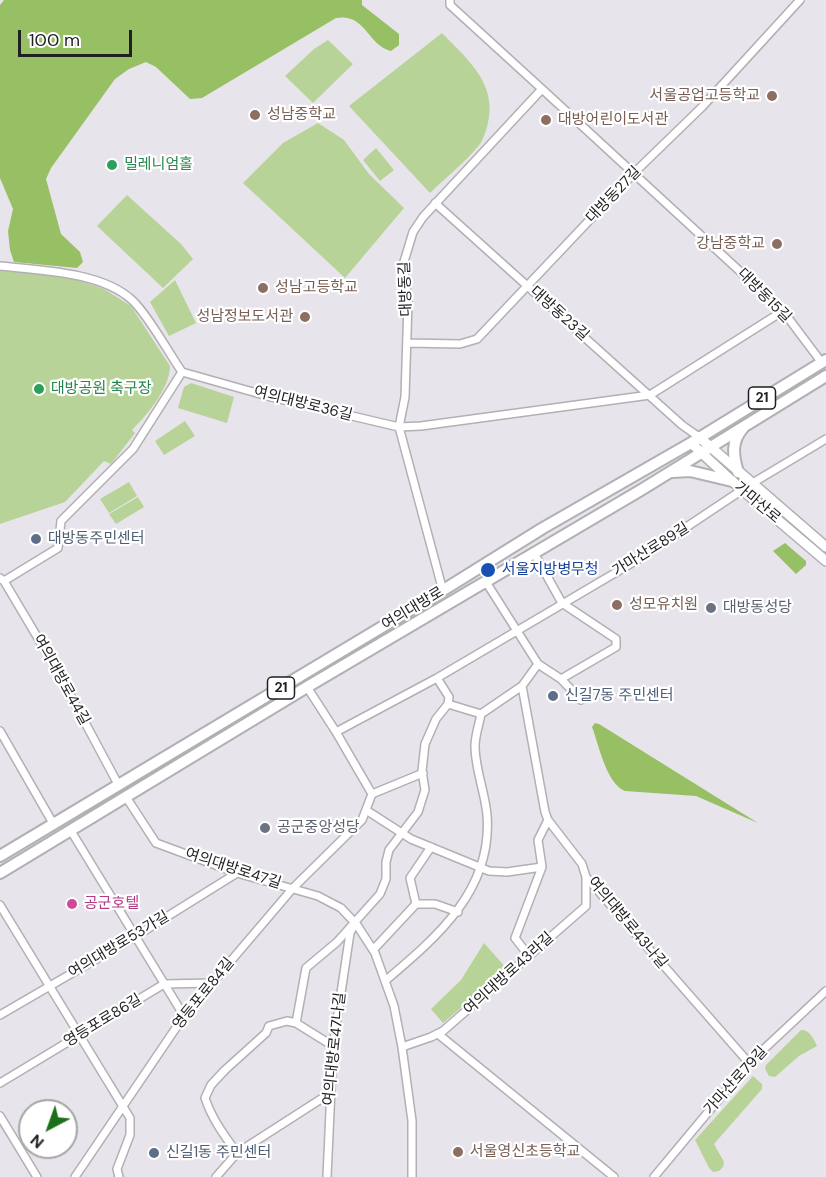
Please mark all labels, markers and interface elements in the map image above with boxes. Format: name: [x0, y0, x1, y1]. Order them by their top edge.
scale bar: [21, 18, 135, 56]
text: 100 m: [29, 28, 80, 52]
place label: 서울공업고등학교: [650, 87, 760, 105]
marker: 서울공업고등학교: [765, 89, 779, 103]
place label: 성남중학교: [267, 106, 336, 124]
marker: 성남중학교: [248, 108, 262, 122]
place label: 대방어린이도서관: [558, 111, 668, 129]
marker: 대방어린이도서관: [539, 113, 553, 127]
place label: 밀레니엄홀: [124, 156, 193, 174]
marker: 밀레니엄홀: [105, 158, 119, 172]
street label: 대방동27길: [583, 163, 645, 227]
place label: 강남중학교: [696, 235, 765, 253]
marker: 강남중학교: [770, 237, 784, 251]
street label: 대방동길: [396, 261, 416, 317]
street label: 대방동15길: [733, 265, 795, 327]
place label: 성남고등학교: [275, 279, 358, 297]
marker: 성남고등학교: [256, 281, 270, 295]
street label: 대방동23길: [526, 283, 592, 345]
place label: 성남정보도서관: [196, 308, 293, 326]
marker: 성남정보도서관: [298, 310, 312, 324]
place label: 대방공원 축구장: [51, 380, 152, 398]
marker: 대방공원 축구장: [32, 382, 46, 396]
street label: 여의대방로36길: [252, 383, 354, 425]
road number: 21: [748, 387, 776, 409]
street label: 가마산로: [730, 478, 784, 528]
street label: 가마산로89길: [609, 519, 693, 581]
place label: 대방동주민센터: [48, 530, 145, 548]
marker: 대방동주민센터: [29, 532, 43, 546]
marker: 서울지방병무청: [479, 561, 497, 579]
place label: 서울지방병무청: [502, 561, 599, 579]
street label: 여의대방로: [379, 584, 447, 634]
place label: 성모유치원: [629, 596, 698, 614]
marker: 성모유치원: [610, 598, 624, 612]
place label: 대방동성당: [723, 599, 792, 617]
marker: 대방동성당: [704, 601, 718, 615]
street label: 여의대방로44길: [29, 631, 93, 729]
road number: 21: [268, 677, 294, 699]
place label: 신길7동 주민센터: [565, 687, 674, 705]
marker: 신길7동 주민센터: [546, 689, 560, 703]
place label: 공군중앙성당: [277, 819, 360, 837]
marker: 공군중앙성당: [258, 821, 272, 835]
street label: 여의대방로47길: [183, 845, 283, 893]
street label: 여의대방로43나길: [583, 873, 671, 973]
place label: 공군호텔: [84, 895, 139, 913]
marker: 공군호텔: [65, 897, 79, 911]
street label: 여의대방로53가길: [65, 908, 173, 982]
street label: 여의대방로43라길: [460, 929, 558, 1019]
street label: 영등포로84길: [170, 954, 238, 1034]
street label: 영등포로86길: [61, 991, 145, 1051]
street label: 여의대방로47나길: [320, 992, 350, 1106]
street label: 가마산로79길: [701, 1043, 771, 1119]
north arrow: [18, 1099, 78, 1159]
text: N: [26, 1130, 48, 1153]
place label: 서울영신초등학교: [470, 1143, 580, 1161]
place label: 신길1동 주민센터: [166, 1144, 271, 1162]
marker: 서울영신초등학교: [451, 1145, 465, 1159]
marker: 신길1동 주민센터: [147, 1146, 161, 1160]

